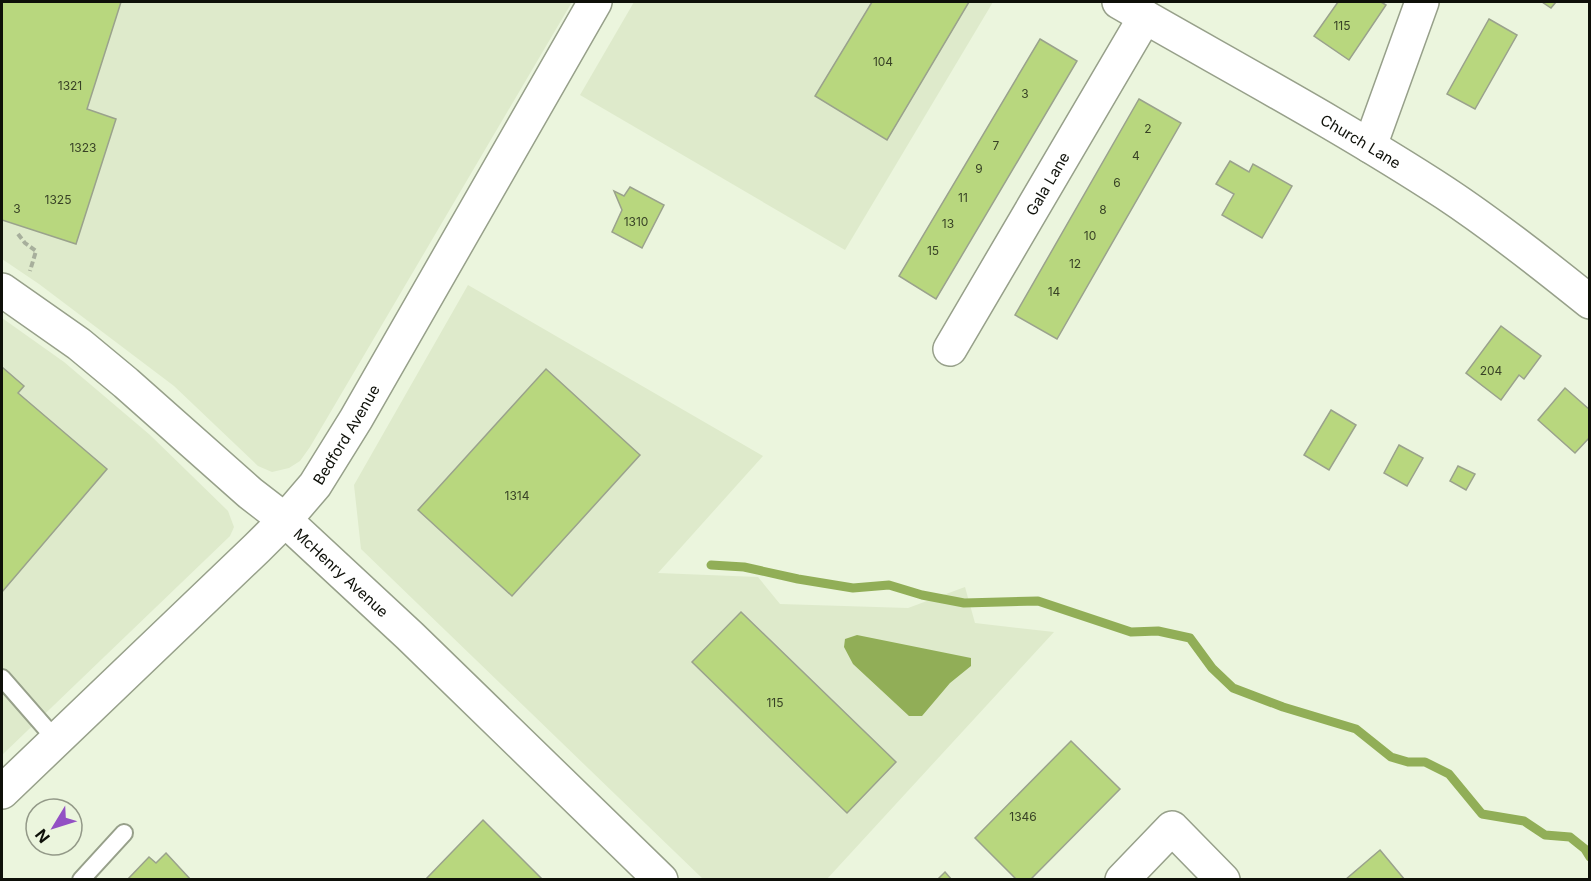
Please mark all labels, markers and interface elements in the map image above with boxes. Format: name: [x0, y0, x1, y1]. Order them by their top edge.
house number: 115: [1333, 18, 1351, 33]
house number: 104: [873, 54, 893, 69]
house number: 1321: [58, 78, 82, 93]
house number: 3: [1021, 86, 1029, 101]
street label: Church Lane: [1317, 110, 1405, 172]
house number: 2: [1144, 121, 1152, 136]
house number: 7: [993, 138, 1000, 153]
house number: 1323: [69, 140, 97, 155]
street label: Gala Lane: [1021, 148, 1073, 219]
house number: 4: [1132, 148, 1140, 163]
house number: 9: [975, 161, 983, 176]
house number: 6: [1113, 175, 1121, 190]
house number: 11: [958, 190, 968, 205]
house number: 1325: [45, 192, 71, 207]
house number: 3: [13, 201, 21, 216]
house number: 8: [1099, 202, 1107, 217]
house number: 1310: [624, 214, 648, 229]
house number: 13: [942, 216, 954, 231]
house number: 10: [1084, 228, 1096, 243]
house number: 15: [927, 243, 939, 258]
house number: 12: [1069, 256, 1081, 271]
house number: 14: [1048, 284, 1061, 299]
house number: 204: [1480, 363, 1503, 378]
street label: Bedford Avenue: [308, 381, 383, 488]
house number: 1314: [505, 488, 530, 503]
street label: McHenry Avenue: [290, 524, 393, 621]
house number: 115: [766, 695, 784, 710]
north arrow: [24, 797, 84, 857]
house number: 1346: [1009, 809, 1037, 824]
text: N: [31, 825, 54, 847]

